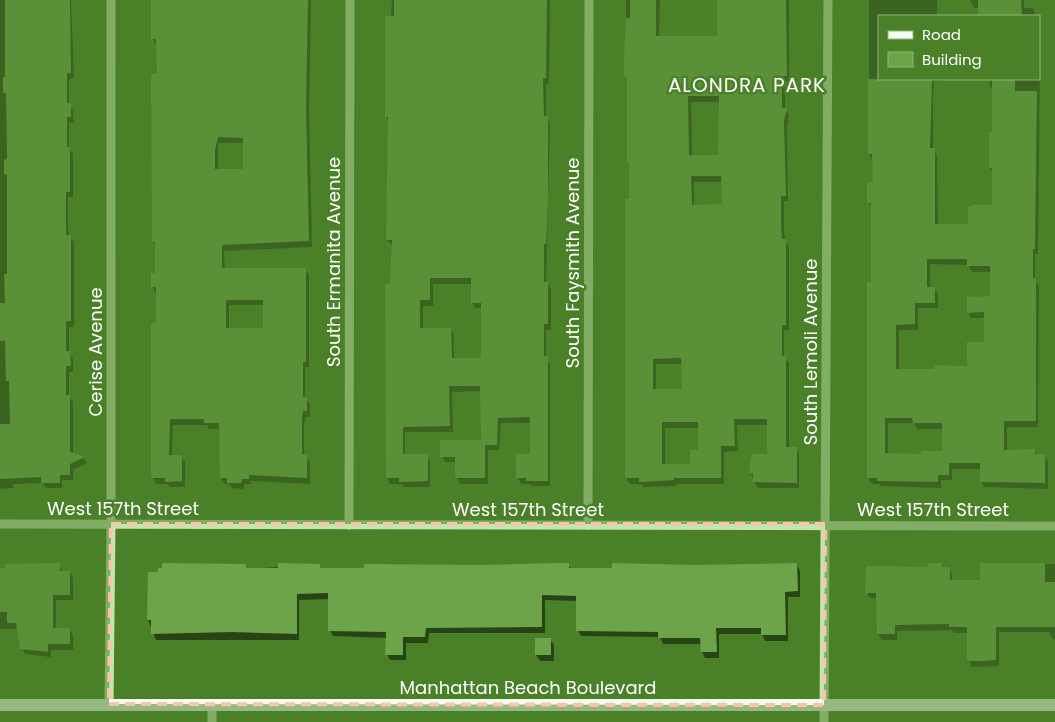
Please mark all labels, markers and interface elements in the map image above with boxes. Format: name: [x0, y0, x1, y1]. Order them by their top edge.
legend: [878, 15, 1040, 80]
text: Road: [922, 24, 961, 45]
text: Building: [922, 49, 982, 70]
district label: ALONDRA PARK: [668, 71, 826, 99]
street label: South Ermanita Avenue: [321, 157, 346, 367]
street label: South Faysmith Avenue: [560, 158, 585, 368]
street label: South Lemoli Avenue: [798, 259, 823, 445]
street label: Cerise Avenue: [83, 287, 108, 417]
street label: West 157th Street: [47, 496, 199, 521]
street label: West 157th Street: [452, 497, 604, 522]
street label: West 157th Street: [857, 497, 1009, 522]
street label: Manhattan Beach Boulevard: [400, 675, 656, 700]

